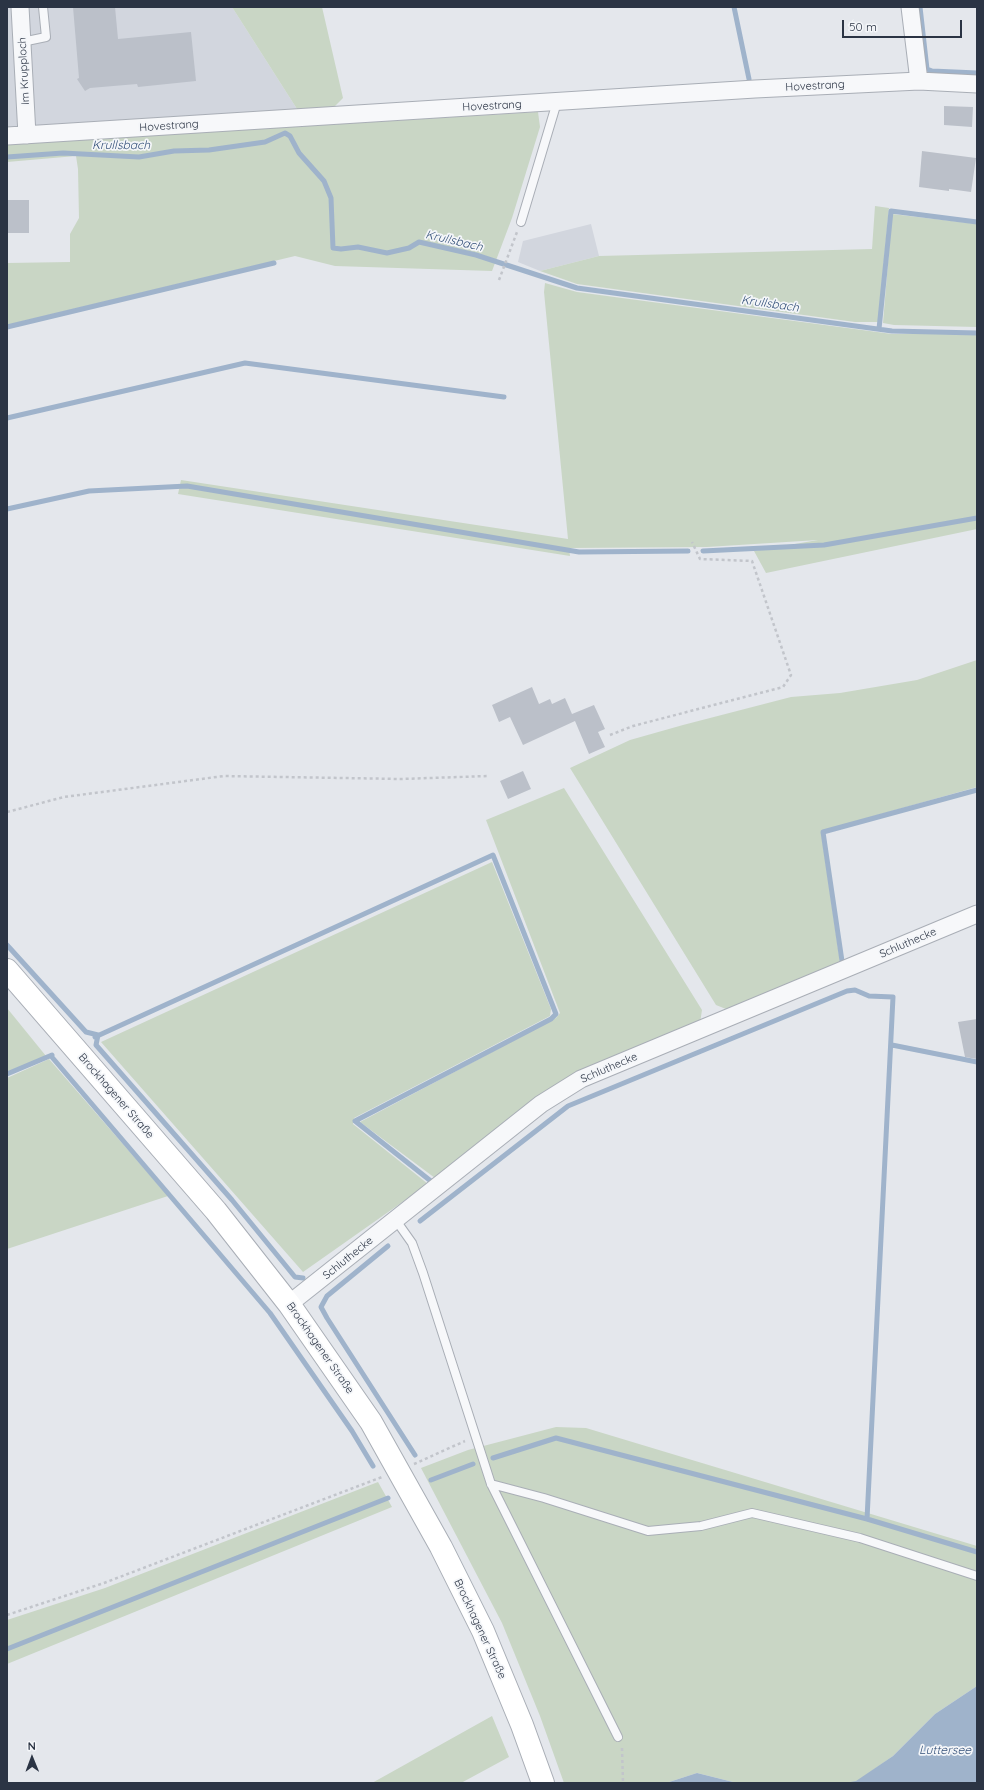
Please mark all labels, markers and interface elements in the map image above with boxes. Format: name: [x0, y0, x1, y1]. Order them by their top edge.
scale bar: [844, 12, 964, 38]
text: 50 m: [849, 19, 877, 34]
street label: Im Krupploch: [16, 37, 32, 105]
street label: Hovestrang: [785, 78, 845, 94]
street label: Hovestrang: [462, 98, 522, 114]
street label: Hovestrang: [139, 117, 199, 135]
water label: Krullsbach: [92, 138, 150, 152]
water label: Krullsbach: [424, 227, 484, 255]
water label: Krullsbach: [740, 293, 800, 315]
street label: Schluthecke: [878, 925, 938, 961]
street label: Schluthecke: [579, 1050, 639, 1086]
street label: Brockhagener Straße: [75, 1051, 157, 1141]
street label: Schluthecke: [320, 1234, 376, 1282]
street label: Brockhagener Straße: [283, 1300, 357, 1396]
street label: Brockhagener Straße: [451, 1577, 509, 1681]
north arrow: [12, 1738, 52, 1778]
text: N: [28, 1739, 36, 1753]
water label: Luttersee: [919, 1743, 971, 1757]

